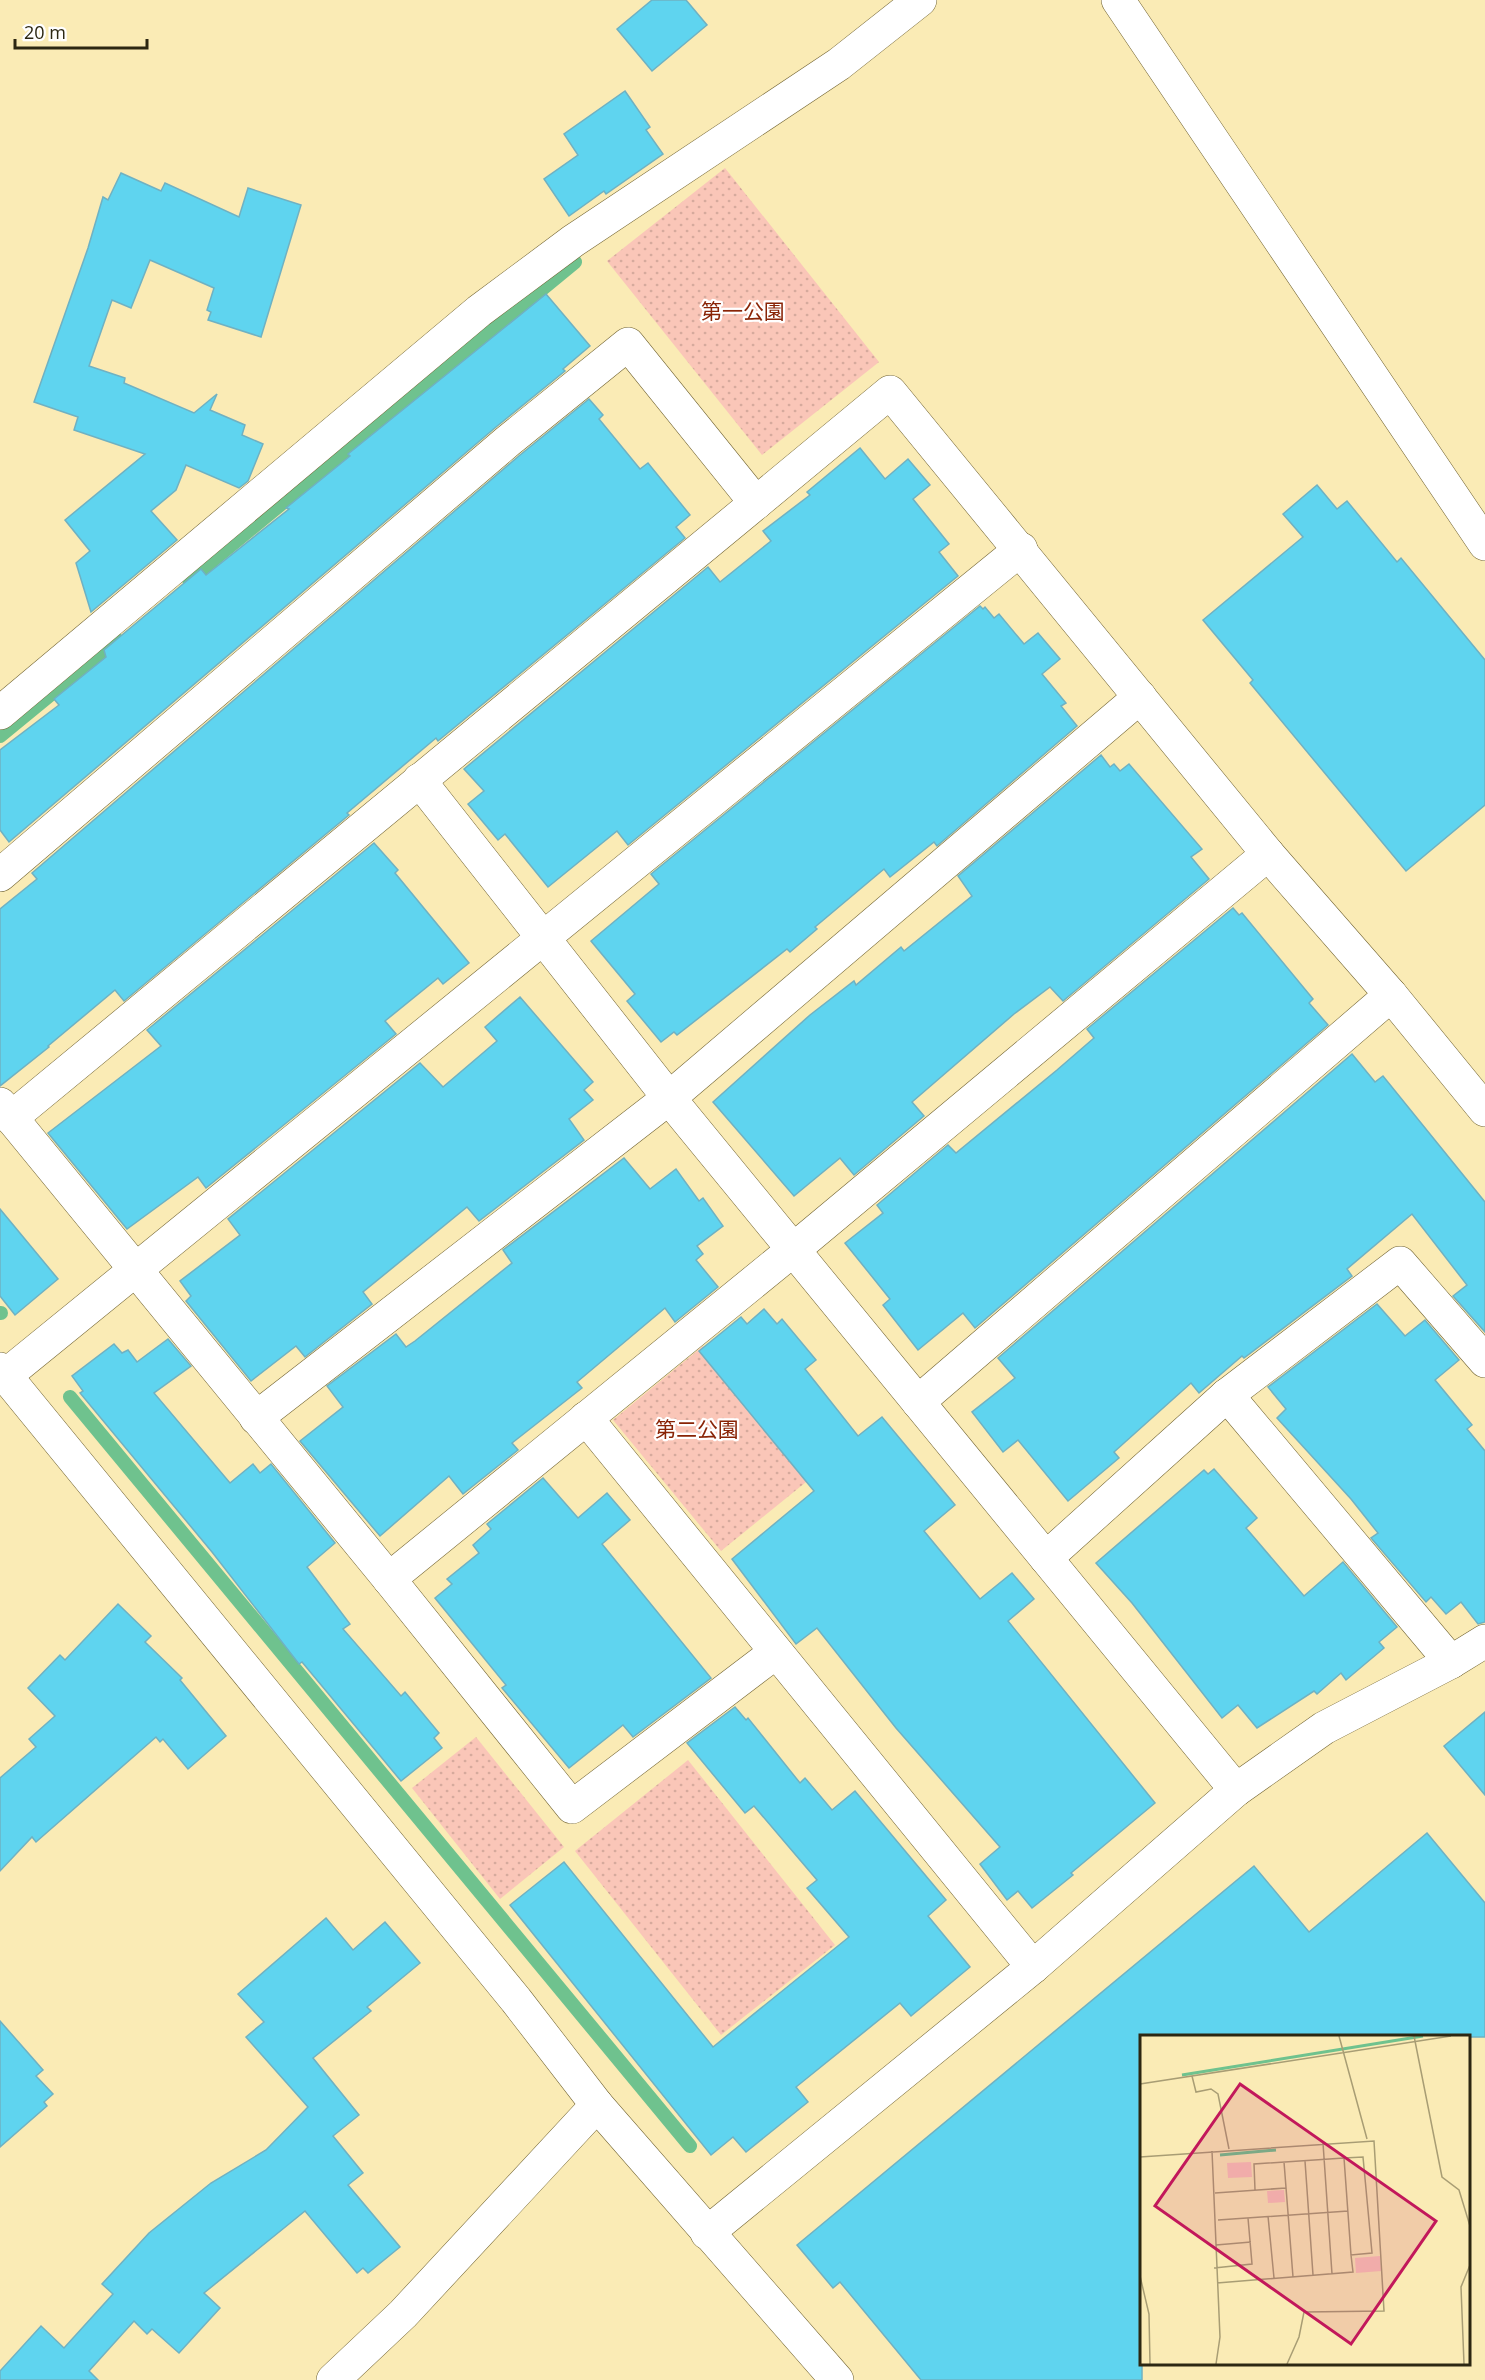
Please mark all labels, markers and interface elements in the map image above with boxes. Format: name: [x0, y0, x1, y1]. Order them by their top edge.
scale bar: [15, 12, 147, 50]
text: 20 m: [24, 20, 66, 44]
park label: 第一公園: [701, 297, 785, 325]
park label: 第二公園: [655, 1415, 739, 1443]
inset map: [1140, 2035, 1470, 2365]

